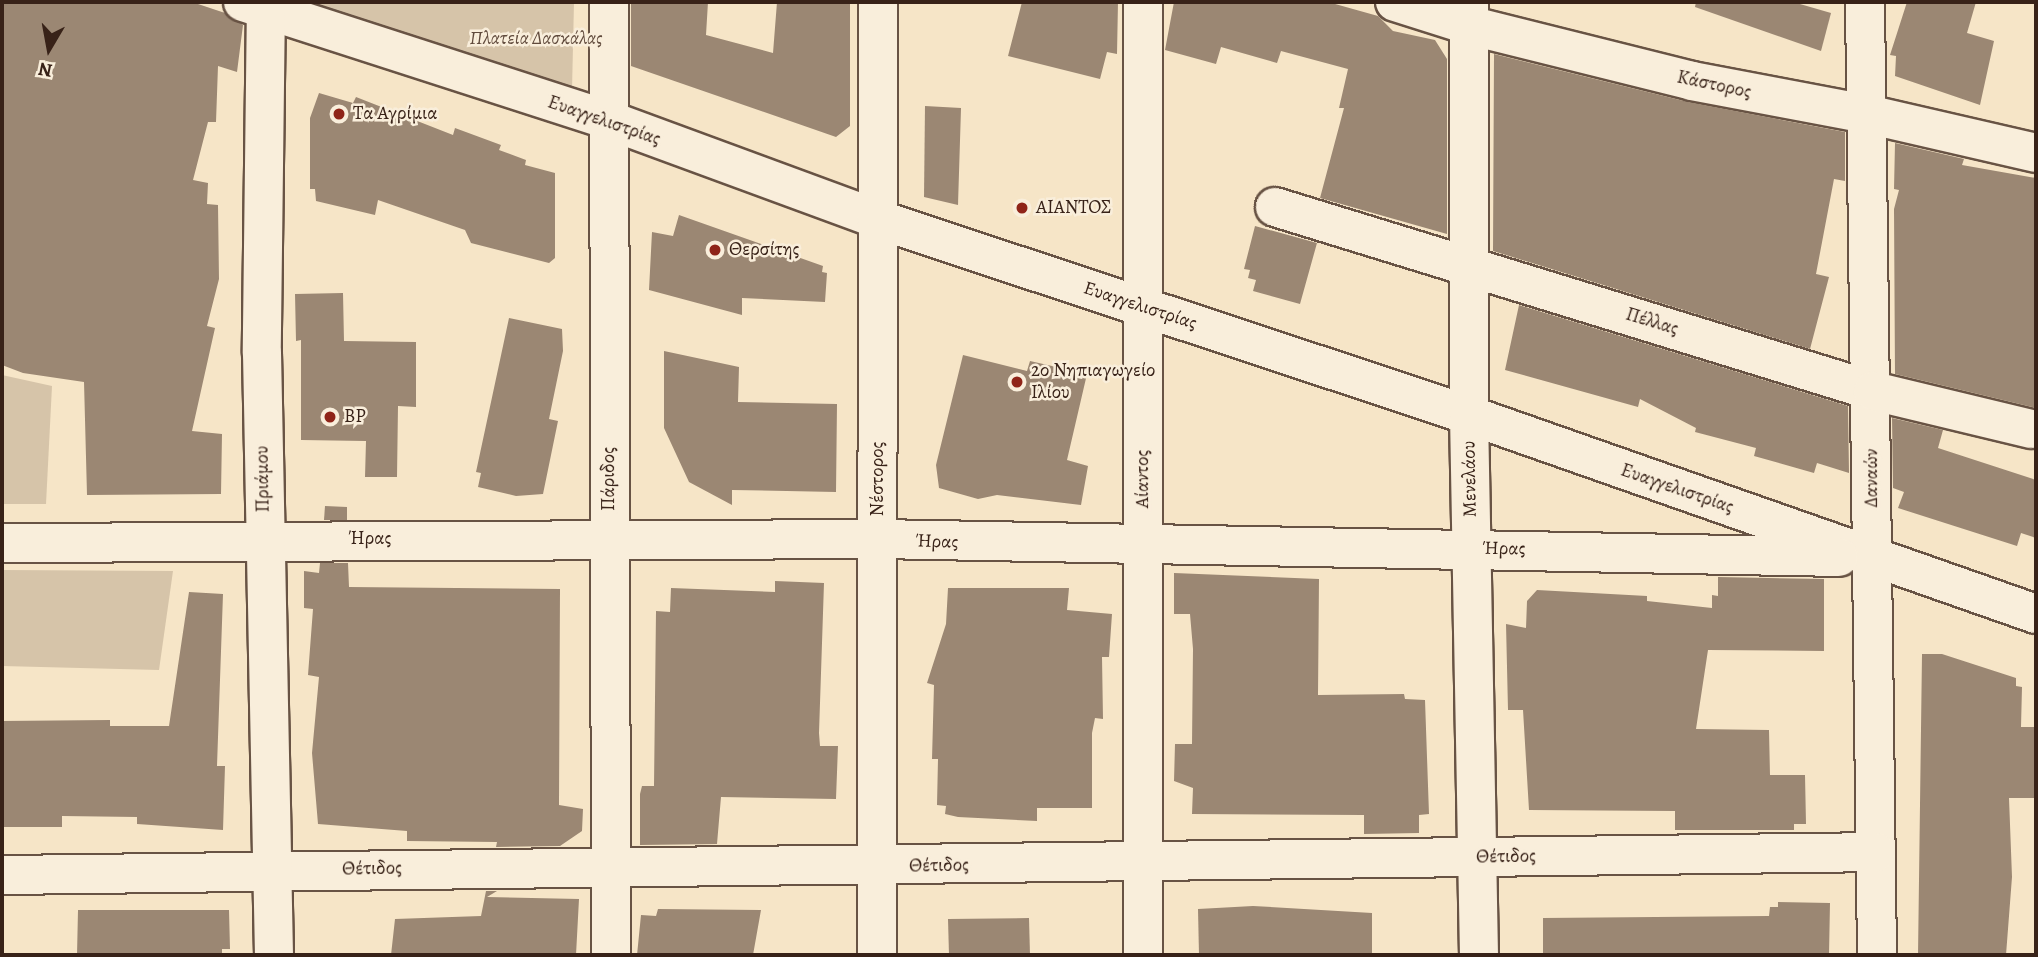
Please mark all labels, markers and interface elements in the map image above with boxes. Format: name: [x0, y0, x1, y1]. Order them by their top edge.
north arrow: [14, 14, 84, 84]
park label: Πλατεία Δασκάλας: [470, 28, 602, 50]
text: N: [36, 56, 54, 84]
street label: Κάστορος: [1675, 66, 1753, 104]
street label: Ευαγγελιστρίας: [545, 91, 663, 151]
place label: Τα Αγρίμια: [353, 103, 437, 125]
marker: Τα Αγρίμια: [331, 106, 347, 122]
place label: ΑΙΑΝΤΟΣ: [1036, 197, 1112, 219]
marker: ΑΙΑΝΤΟΣ: [1014, 200, 1030, 216]
place label: Θερσίτης: [729, 239, 799, 261]
marker: Θερσίτης: [707, 242, 723, 258]
street label: Ευαγγελιστρίας: [1080, 277, 1200, 335]
street label: Πέλλας: [1623, 303, 1681, 341]
place label: 2ο Νηπιαγωγείο Ιλίου: [1031, 360, 1155, 404]
marker: 2ο Νηπιαγωγείο Ιλίου: [1009, 374, 1025, 390]
place label: BP: [344, 406, 366, 428]
marker: BP: [322, 409, 338, 425]
street label: Μενελάου: [1458, 441, 1482, 517]
street label: Νέστορος: [867, 442, 889, 516]
street label: Πριάμου: [251, 445, 275, 513]
street label: Πάριδος: [598, 447, 620, 511]
street label: Δαναών: [1861, 449, 1883, 507]
street label: Αίαντος: [1132, 450, 1154, 508]
street label: Ευαγγελιστρίας: [1618, 459, 1736, 519]
street label: Ήρας: [349, 528, 391, 550]
street label: Ήρας: [915, 530, 959, 554]
street label: Ήρας: [1482, 537, 1526, 561]
street label: Θέτιδος: [1476, 845, 1536, 869]
street label: Θέτιδος: [909, 854, 969, 878]
street label: Θέτιδος: [342, 857, 402, 881]

